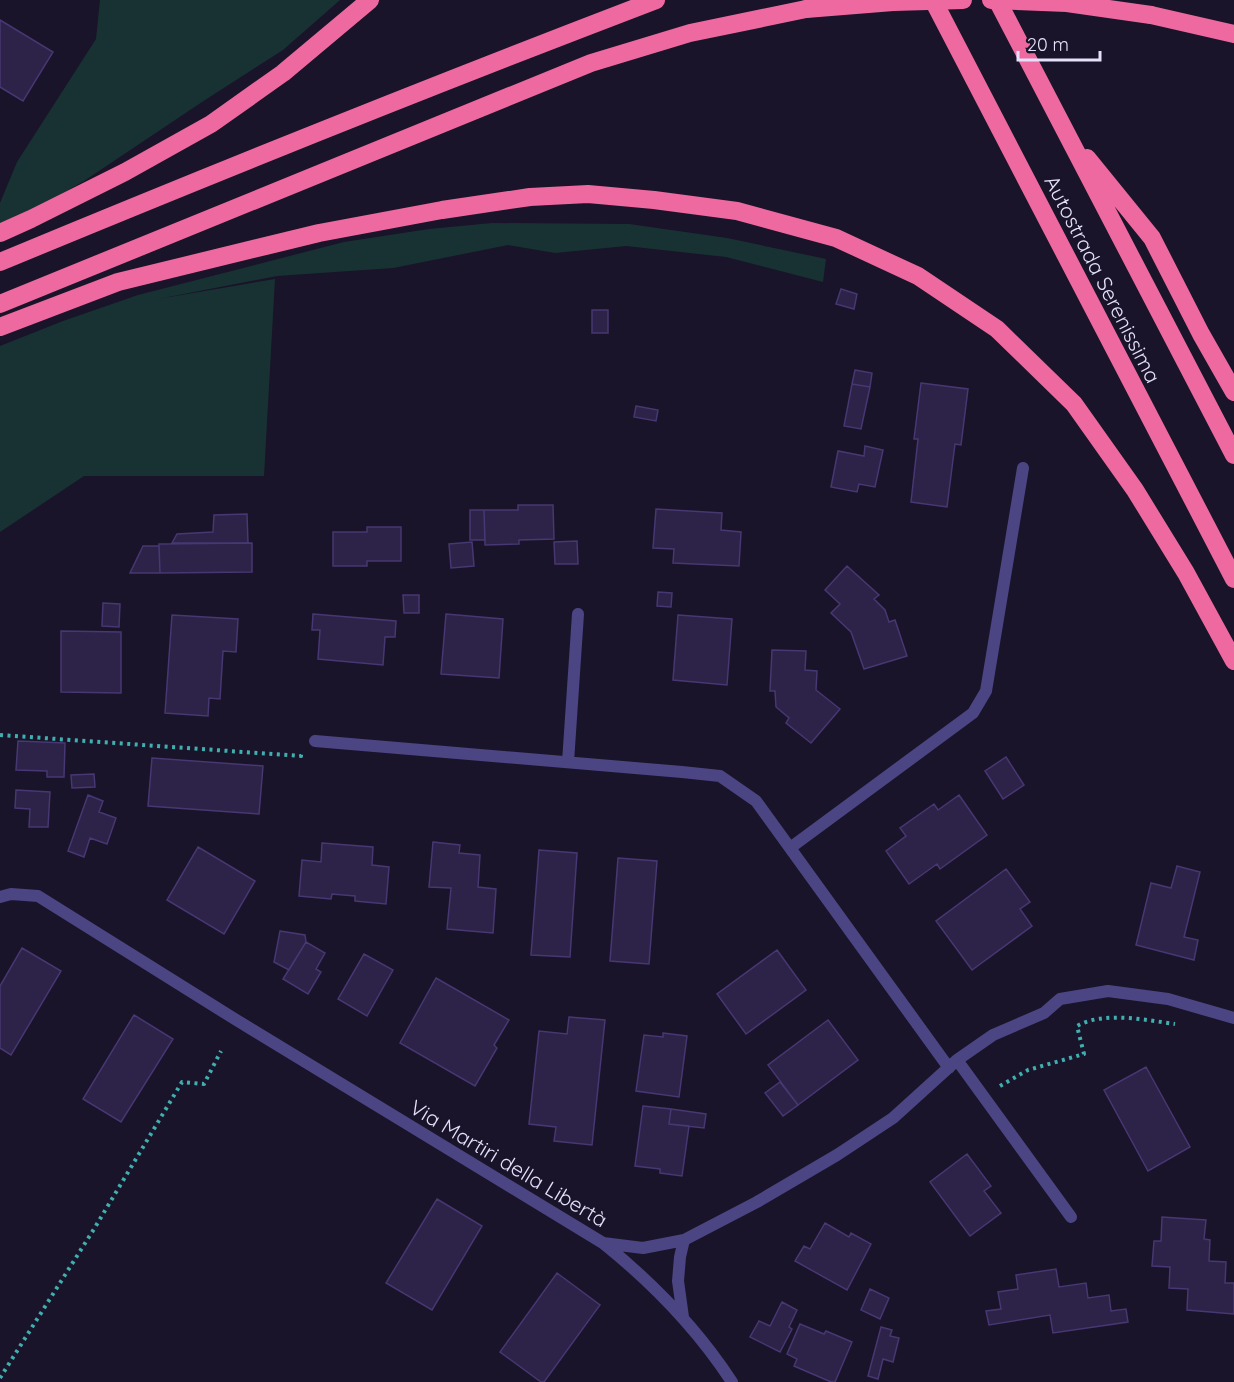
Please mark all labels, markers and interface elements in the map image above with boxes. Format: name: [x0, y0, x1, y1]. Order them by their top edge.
scale bar: [1018, 24, 1100, 62]
text: 20 m: [1027, 33, 1069, 56]
street label: Autostrada Serenissima: [1039, 171, 1167, 387]
street label: Via Martiri della Libertà: [405, 1094, 613, 1232]

